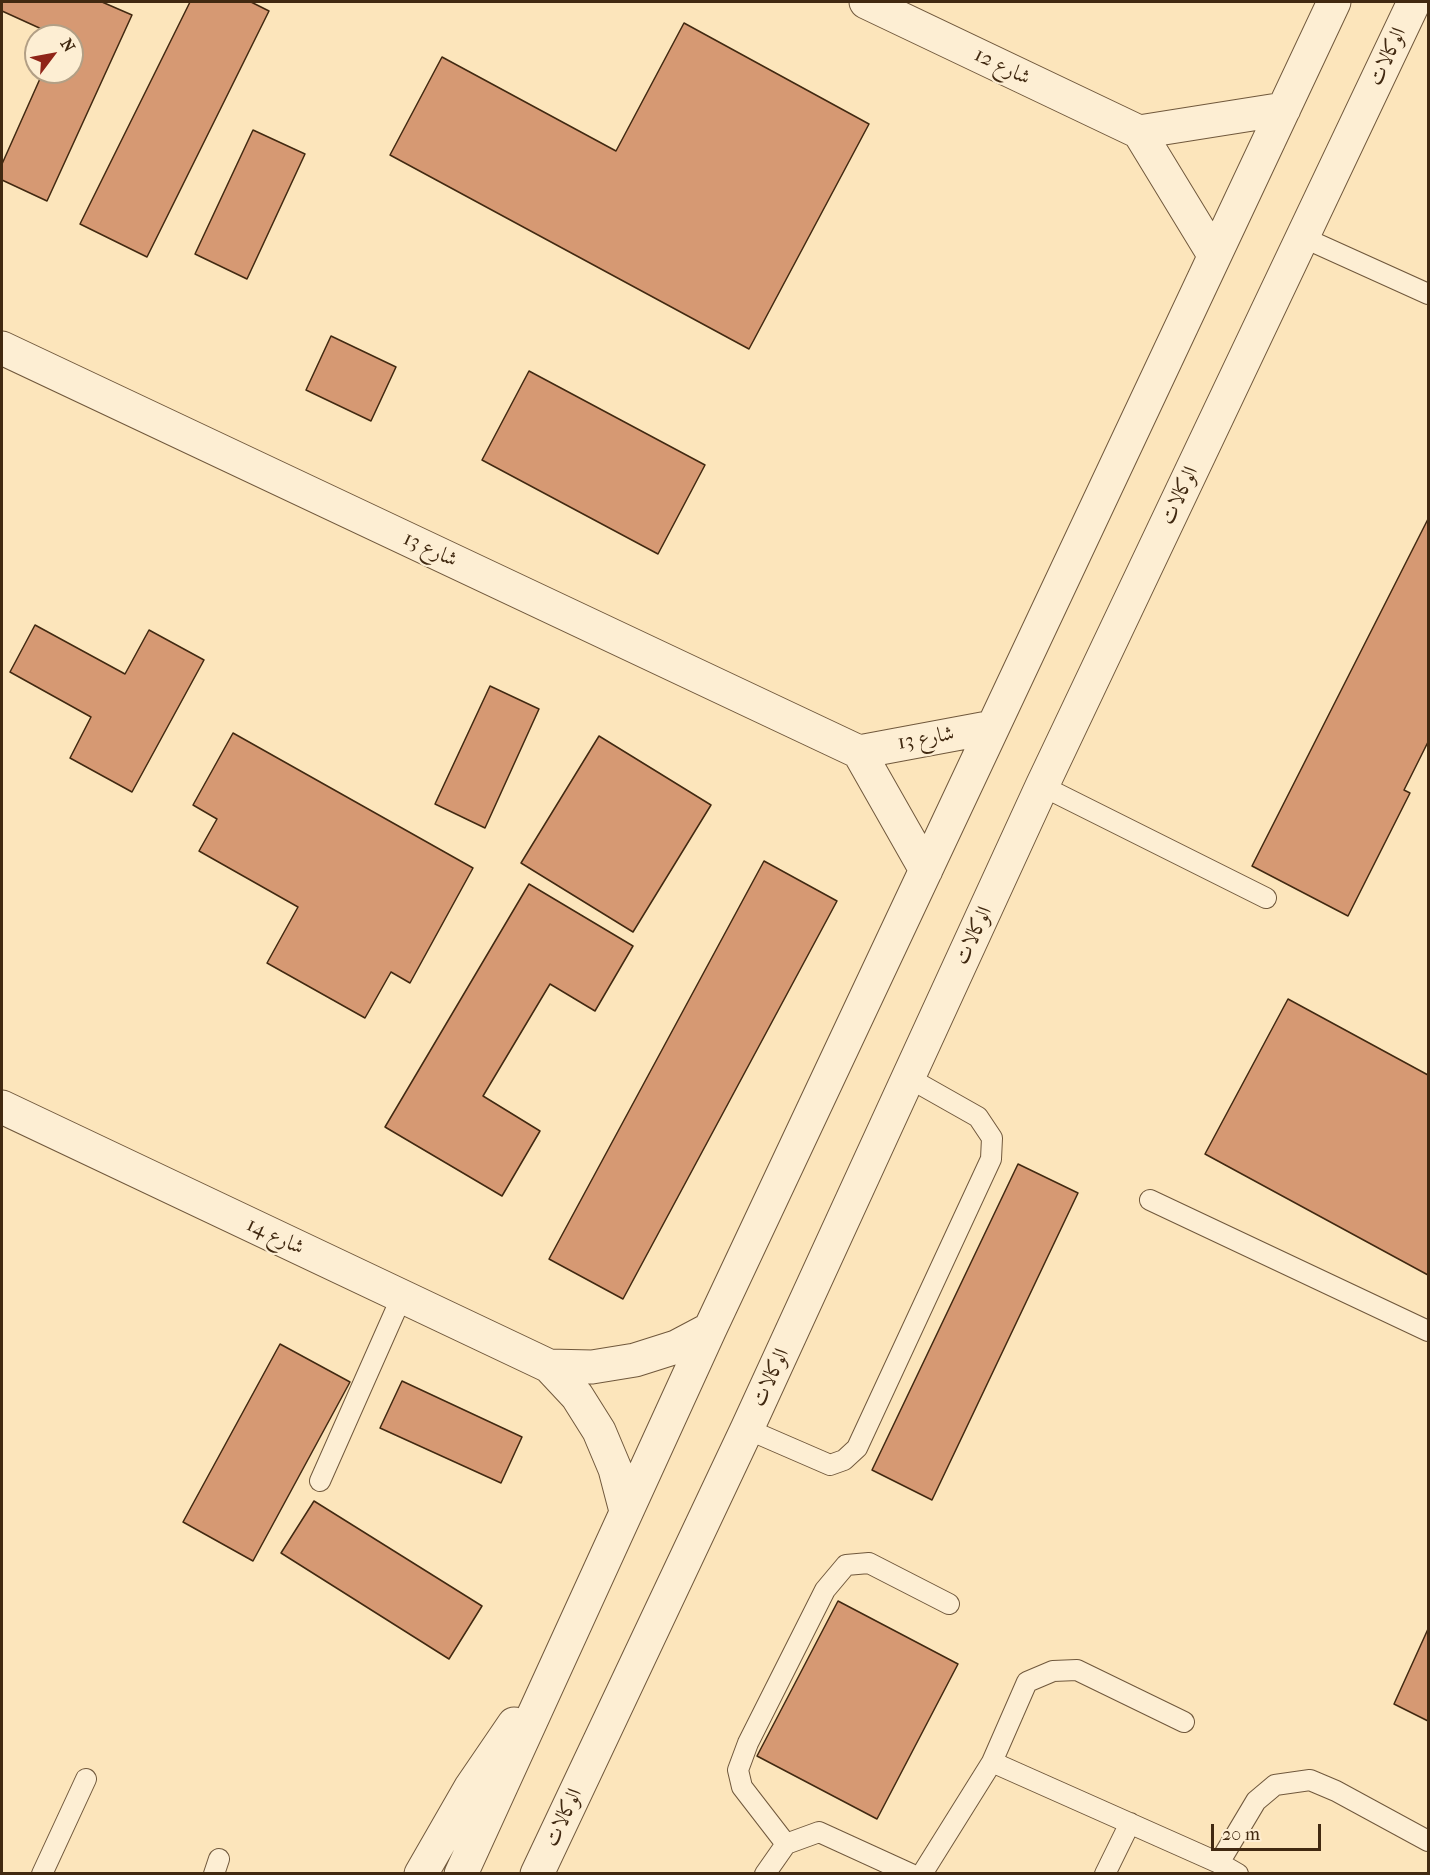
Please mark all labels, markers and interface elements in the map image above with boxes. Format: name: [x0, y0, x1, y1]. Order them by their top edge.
north arrow: [24, 24, 84, 84]
street label: الوكالات: [1364, 24, 1412, 90]
text: N: [57, 35, 79, 55]
street label: شارع 12: [970, 43, 1034, 91]
street label: الوكالات: [1156, 463, 1204, 529]
street label: شارع 13: [399, 527, 461, 573]
street label: شارع 13: [896, 722, 956, 756]
street label: الوكالات: [950, 903, 998, 969]
street label: شارع 14: [242, 1213, 308, 1261]
street label: الوكالات: [747, 1345, 795, 1411]
street label: الوكالات: [540, 1785, 588, 1851]
scale bar: [1214, 1812, 1324, 1850]
text: 20 m: [1222, 1824, 1260, 1845]

